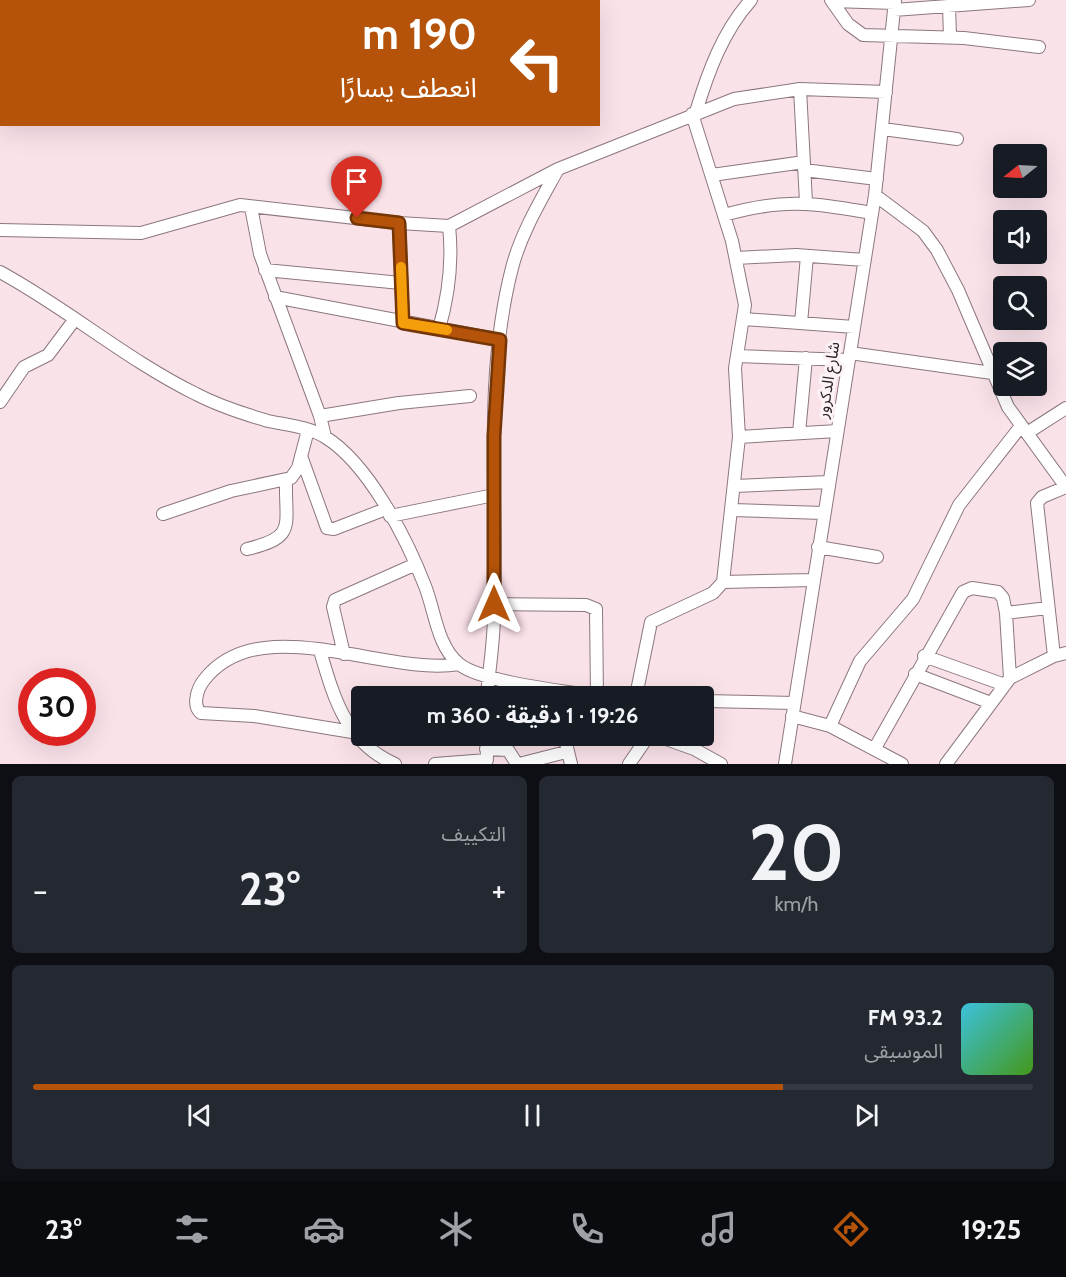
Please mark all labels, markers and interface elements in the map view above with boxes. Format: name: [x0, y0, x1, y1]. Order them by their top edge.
text: 190 m: [362, 8, 477, 60]
icon: left: [498, 24, 576, 102]
text: انعطف يسارًا: [340, 71, 477, 104]
north arrow: [993, 144, 1047, 198]
map controls: [993, 144, 1047, 396]
pin: [331, 156, 382, 218]
icon: arrive: [340, 165, 373, 198]
button: sound: [993, 210, 1047, 264]
button: search: [993, 276, 1047, 330]
street label: شارع الدكرور: [812, 340, 846, 421]
button: layers: [993, 342, 1047, 396]
position arrow: [462, 572, 526, 636]
speed limit sign: 30: [18, 668, 96, 746]
text: 19:26 · 1 دقيقة · 360 m: [427, 702, 638, 729]
text: 20: [748, 805, 845, 900]
text: التكييف: [442, 822, 506, 846]
text: 23°: [239, 862, 300, 916]
text: −: [33, 870, 48, 910]
text: +: [491, 870, 506, 910]
text: km/h: [775, 892, 818, 916]
text: 93.2 FM: [868, 1004, 943, 1031]
text: الموسيقى: [864, 1039, 943, 1063]
icon: previous: [183, 1099, 216, 1132]
icon: pause: [516, 1099, 549, 1132]
icon: next: [850, 1099, 883, 1132]
icon: filters: [171, 1208, 213, 1250]
icon: car: [303, 1208, 345, 1250]
icon: climate: [435, 1208, 477, 1250]
icon: phone: [566, 1208, 608, 1250]
icon: music: [698, 1208, 740, 1250]
icon: directions: [830, 1208, 872, 1250]
text: 23°: [45, 1213, 82, 1246]
text: 19:25: [961, 1213, 1021, 1246]

